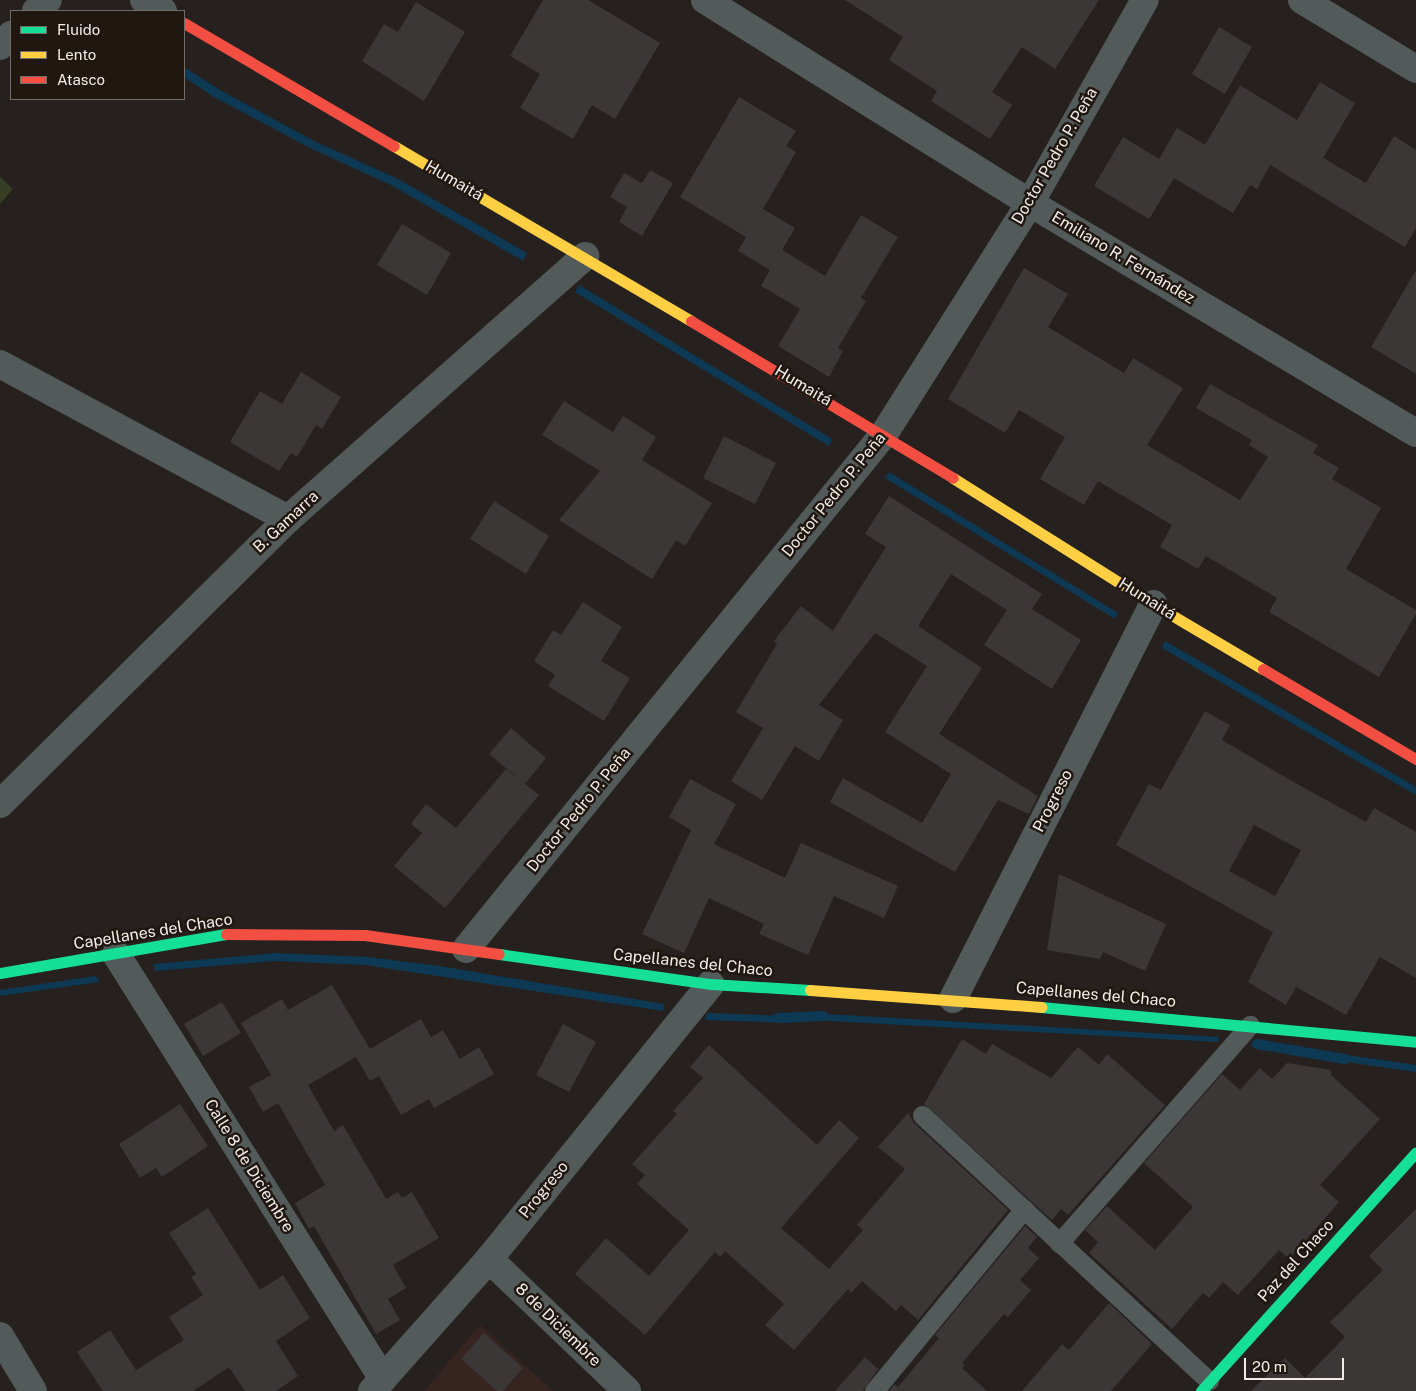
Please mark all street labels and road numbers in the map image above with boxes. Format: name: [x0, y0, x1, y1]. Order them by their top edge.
street label: Doctor Pedro P. Peña: [1008, 84, 1102, 228]
street label: Humaitá: [422, 157, 486, 205]
street label: Emiliano R. Fernández: [1048, 208, 1198, 308]
street label: Humaitá: [771, 361, 835, 411]
street label: Doctor Pedro P. Peña: [778, 429, 890, 561]
street label: B. Gamarra: [249, 487, 323, 557]
street label: Humaitá: [1115, 574, 1179, 624]
street label: Doctor Pedro P. Peña: [523, 744, 635, 876]
street label: Progreso: [1029, 767, 1077, 835]
street label: Capellanes del Chaco: [72, 910, 234, 954]
street label: Capellanes del Chaco: [612, 945, 774, 981]
street label: Capellanes del Chaco: [1015, 978, 1177, 1012]
street label: Calle 8 de Diciembre: [200, 1096, 298, 1236]
street label: Progreso: [515, 1158, 573, 1222]
street label: Paz del Chaco: [1254, 1216, 1338, 1306]
street label: 8 de Diciembre: [511, 1279, 605, 1371]

